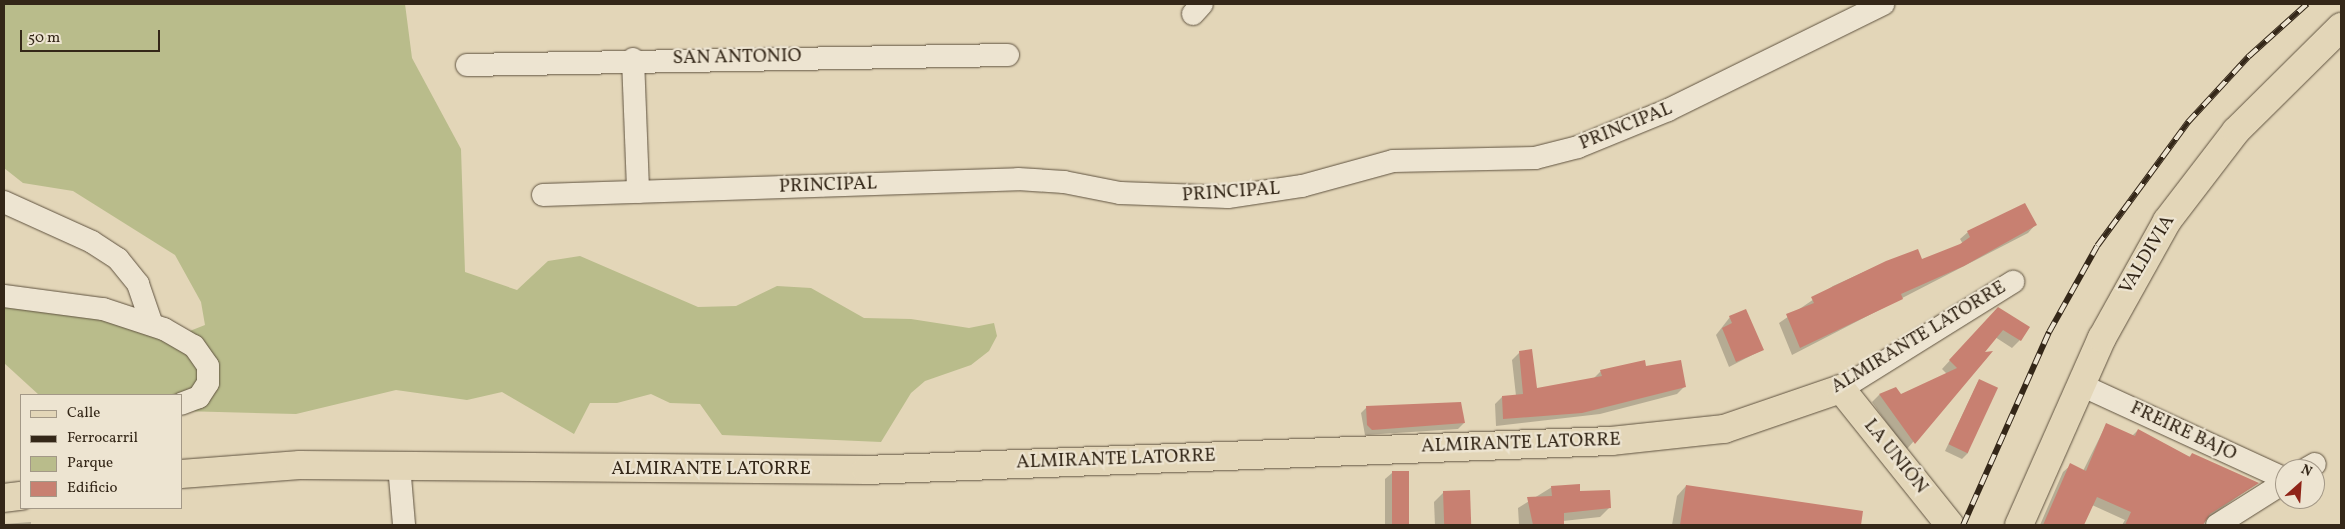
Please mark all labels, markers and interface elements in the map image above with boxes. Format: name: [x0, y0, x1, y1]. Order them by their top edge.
scale bar: [22, 20, 162, 52]
text: 50 m: [28, 28, 60, 49]
street label: SAN ANTONIO: [672, 45, 802, 71]
street label: PRINCIPAL: [1576, 98, 1676, 156]
street label: PRINCIPAL: [779, 173, 877, 199]
street label: PRINCIPAL: [1181, 178, 1281, 208]
street label: VALDIVIA: [2116, 211, 2180, 299]
street label: ALMIRANTE LATORRE: [1828, 277, 2010, 399]
legend: [20, 394, 182, 509]
street label: FREIRE BAJO: [2126, 397, 2240, 467]
text: Calle: [67, 403, 100, 424]
street label: LA UNIÓN: [1858, 415, 1932, 499]
text: Ferrocarril: [67, 428, 138, 449]
street label: ALMIRANTE LATORRE: [1421, 429, 1621, 459]
street label: ALMIRANTE LATORRE: [1016, 445, 1216, 475]
text: Parque: [67, 453, 113, 474]
street label: ALMIRANTE LATORRE: [611, 459, 811, 481]
north arrow: [2275, 459, 2325, 509]
text: N: [2298, 460, 2315, 482]
text: Edificio: [67, 478, 118, 499]

